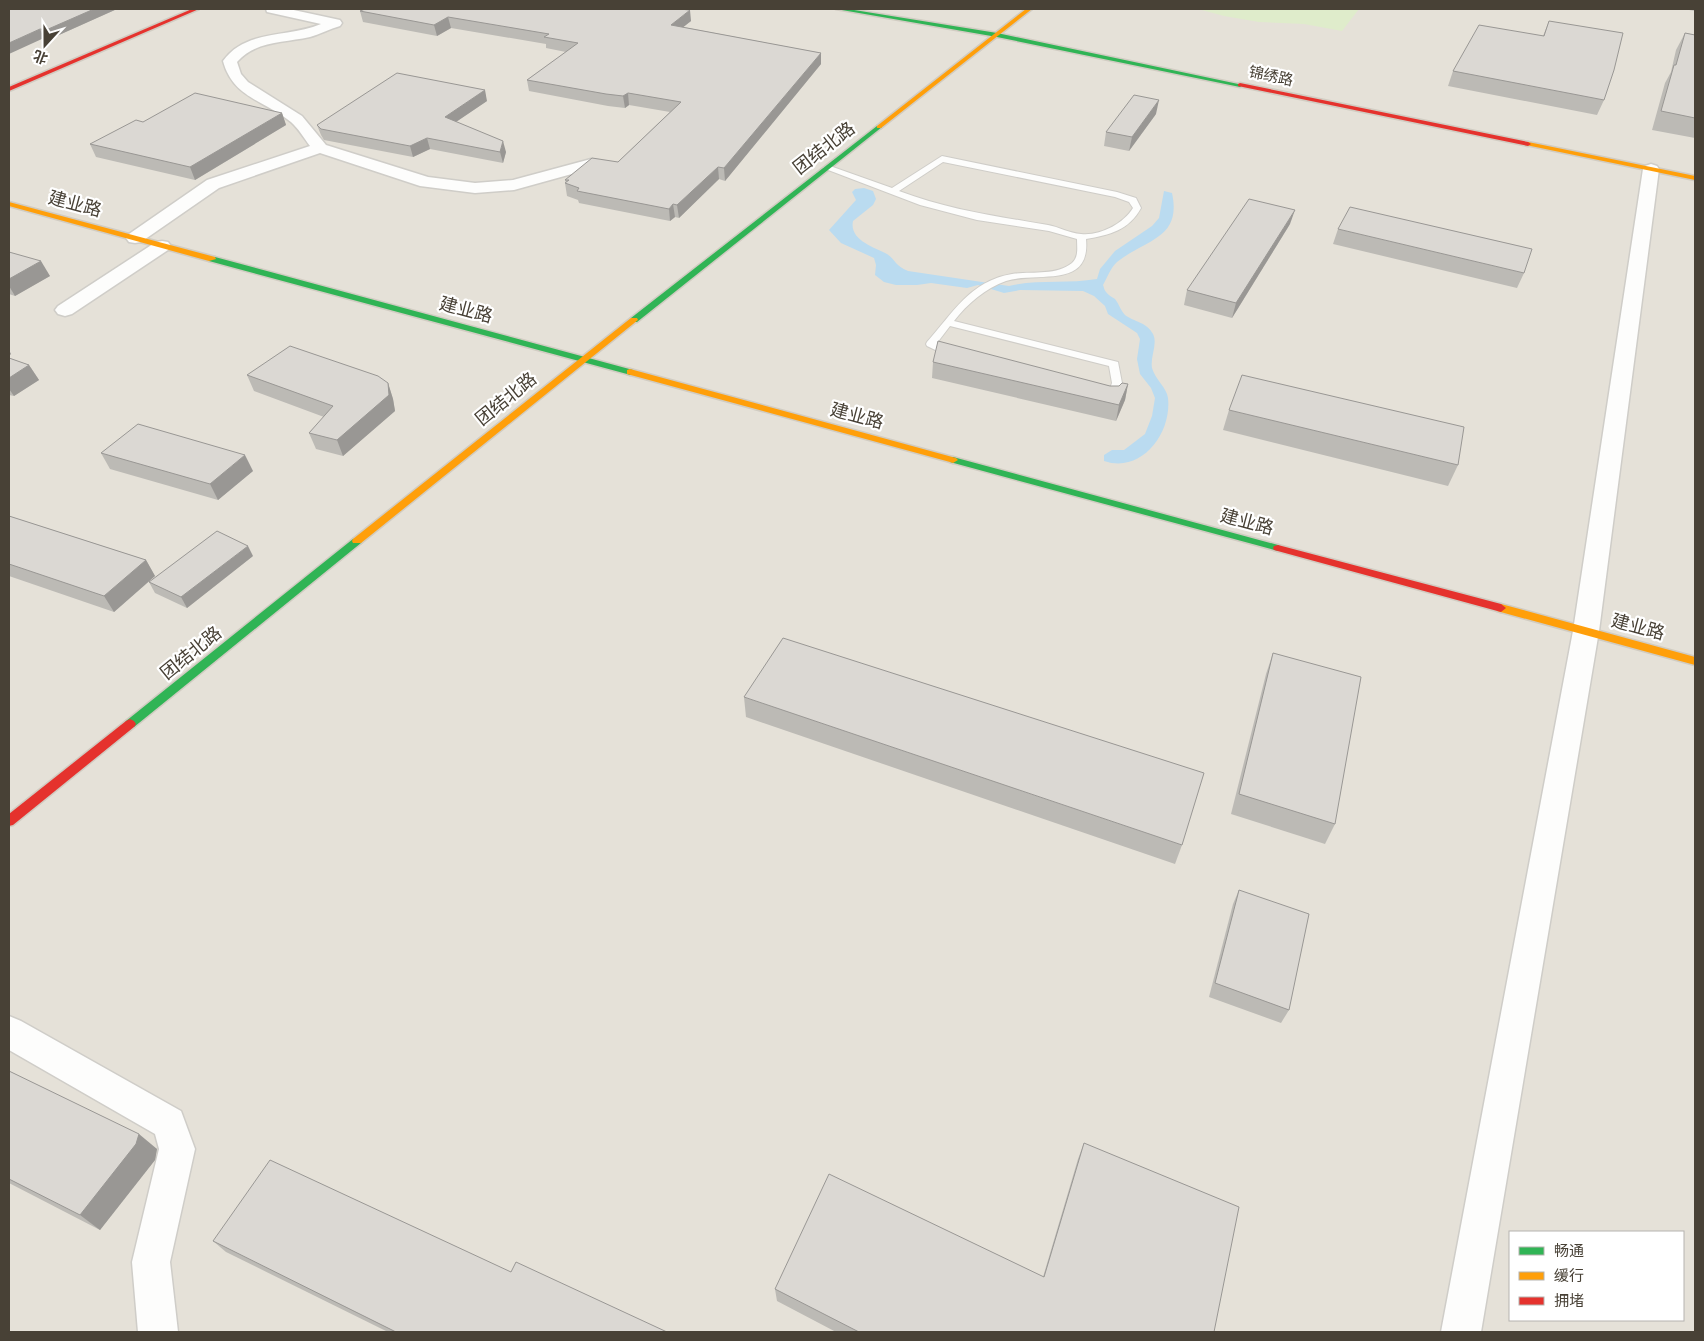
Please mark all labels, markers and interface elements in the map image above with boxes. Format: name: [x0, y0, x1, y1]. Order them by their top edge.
north arrow: [20, 20, 70, 70]
text: 北: [31, 46, 50, 68]
street label: 锦绣路: [1247, 62, 1295, 89]
street label: 团结北路: [788, 116, 859, 179]
street label: 建业路: [46, 185, 104, 222]
street label: 建业路: [437, 291, 495, 328]
street label: 团结北路: [470, 367, 541, 430]
street label: 建业路: [828, 397, 886, 434]
street label: 建业路: [1218, 503, 1276, 540]
street label: 建业路: [1609, 608, 1667, 645]
street label: 团结北路: [155, 621, 226, 684]
legend: [1509, 1231, 1684, 1321]
text: 畅通: [1554, 1241, 1584, 1260]
text: 缓行: [1554, 1266, 1584, 1285]
text: 拥堵: [1554, 1291, 1584, 1310]

